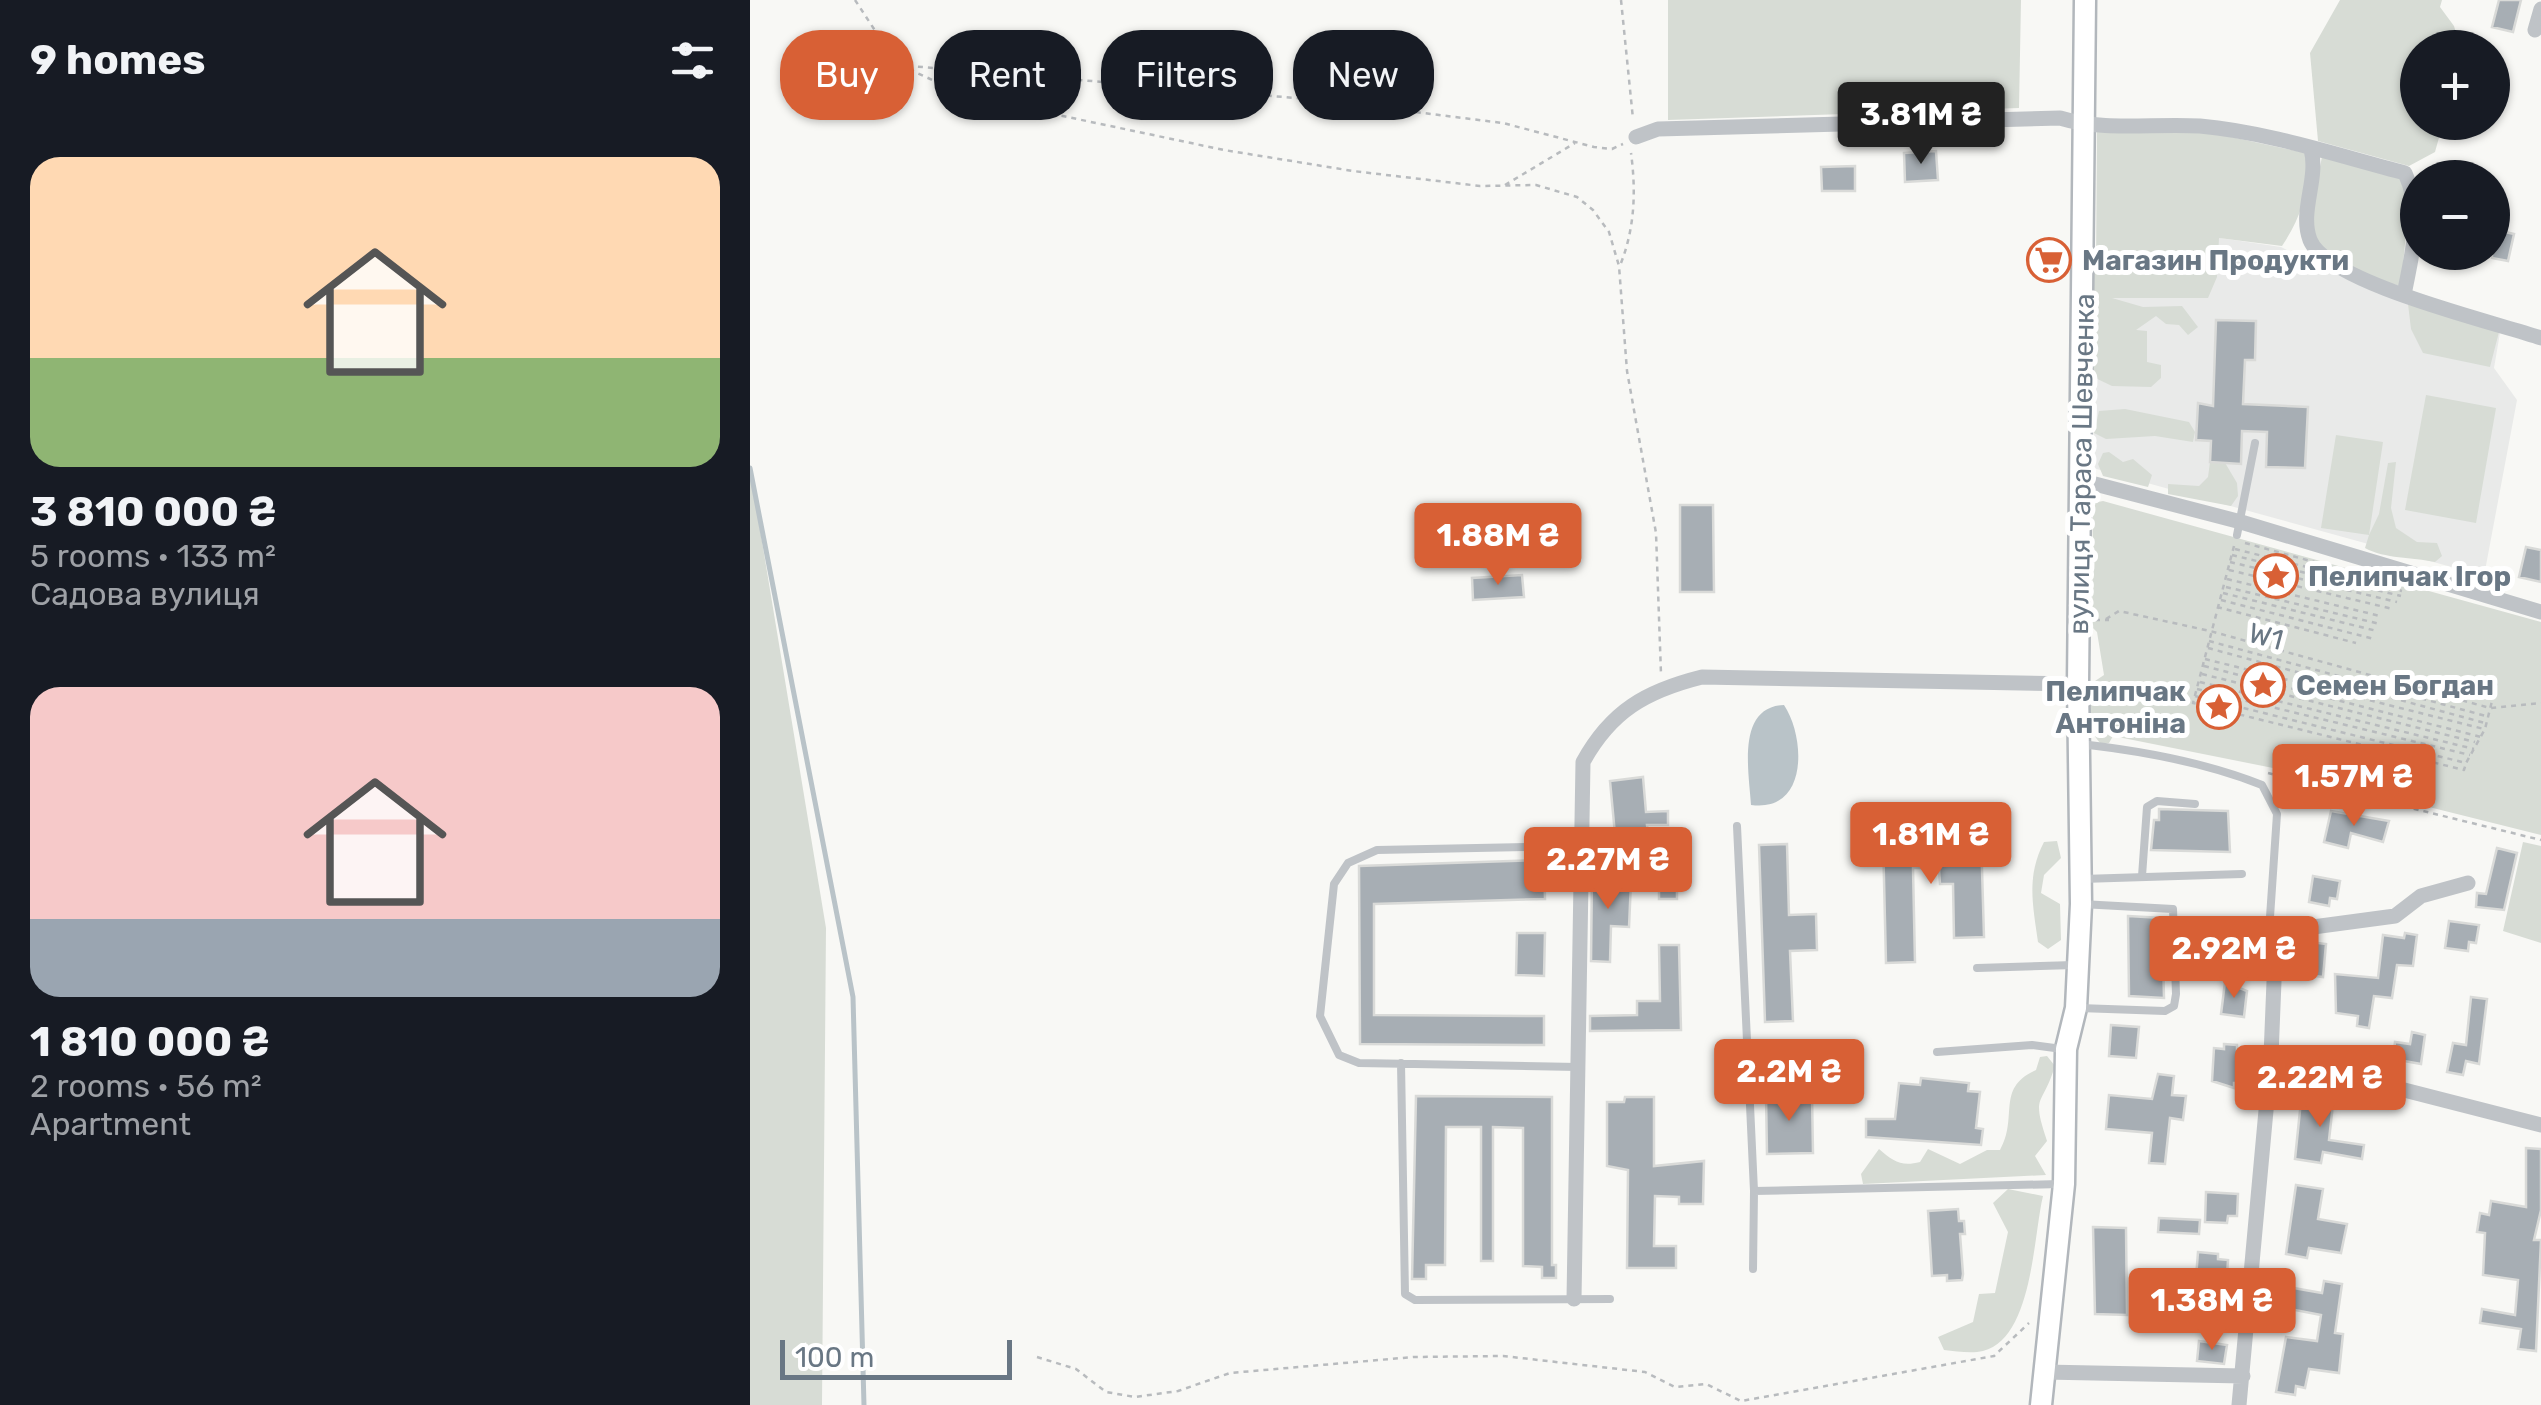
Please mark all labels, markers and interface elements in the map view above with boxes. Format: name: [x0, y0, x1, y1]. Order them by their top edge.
chip: Buy: [780, 30, 914, 120]
chip: Rent: [934, 30, 1081, 120]
chip: Filters: [1101, 30, 1273, 120]
chip: New: [1293, 30, 1434, 120]
map controls: [2400, 30, 2510, 270]
button: +: [2400, 30, 2510, 140]
icon: filters: [665, 33, 720, 88]
text: 9 homes: [30, 35, 205, 85]
pin: 3.81M ₴: [1829, 82, 2013, 167]
text: 3.81M ₴: [1860, 95, 1982, 133]
button: −: [2400, 160, 2510, 270]
icon: home: [285, 222, 465, 402]
supermarket icon: Магазин Продукти: [2026, 237, 2072, 283]
place label: Магазин Продукти: [2082, 244, 2349, 277]
street label: вулиця Тараса Шевченка: [2062, 293, 2101, 635]
text: 3 810 000 ₴: [30, 487, 277, 537]
pin: 1.88M ₴: [1406, 503, 1590, 588]
text: 1.88M ₴: [1436, 516, 1560, 554]
text: 5 rooms · 133 m²: [30, 537, 276, 575]
place icon: Пелипчак Ігор: [2253, 553, 2299, 599]
place label: Пелипчак Ігор: [2308, 560, 2511, 593]
text: Садова вулиця: [30, 575, 260, 613]
street label: W1: [2245, 616, 2287, 657]
place icon: Семен Богдан: [2240, 662, 2286, 708]
place label: Семен Богдан: [2296, 669, 2494, 702]
place label: Пелипчак Антоніна: [2045, 675, 2186, 740]
place icon: Пелипчак Антоніна: [2196, 684, 2242, 730]
pin: 1.57M ₴: [2262, 744, 2446, 829]
icon: home: [285, 752, 465, 932]
text: 1.57M ₴: [2294, 757, 2414, 795]
pin: 1.81M ₴: [1839, 802, 2023, 887]
text: 1.81M ₴: [1872, 815, 1990, 853]
pin: 2.27M ₴: [1516, 827, 1700, 912]
text: 2.27M ₴: [1546, 840, 1670, 878]
pin: 2.92M ₴: [2142, 916, 2326, 1001]
text: 2.92M ₴: [2172, 929, 2296, 967]
text: 1 810 000 ₴: [30, 1017, 270, 1067]
pin: 2.2M ₴: [1708, 1039, 1870, 1124]
pin: 2.22M ₴: [2228, 1045, 2412, 1130]
text: 2.2M ₴: [1736, 1052, 1842, 1090]
text: 2.22M ₴: [2257, 1058, 2383, 1096]
text: 2 rooms · 56 m²: [30, 1067, 262, 1105]
text: Apartment: [30, 1105, 191, 1143]
pin: 1.38M ₴: [2120, 1268, 2304, 1353]
text: 1.38M ₴: [2151, 1281, 2273, 1319]
scale bar: [780, 1335, 1012, 1380]
text: 100 m: [795, 1341, 874, 1374]

